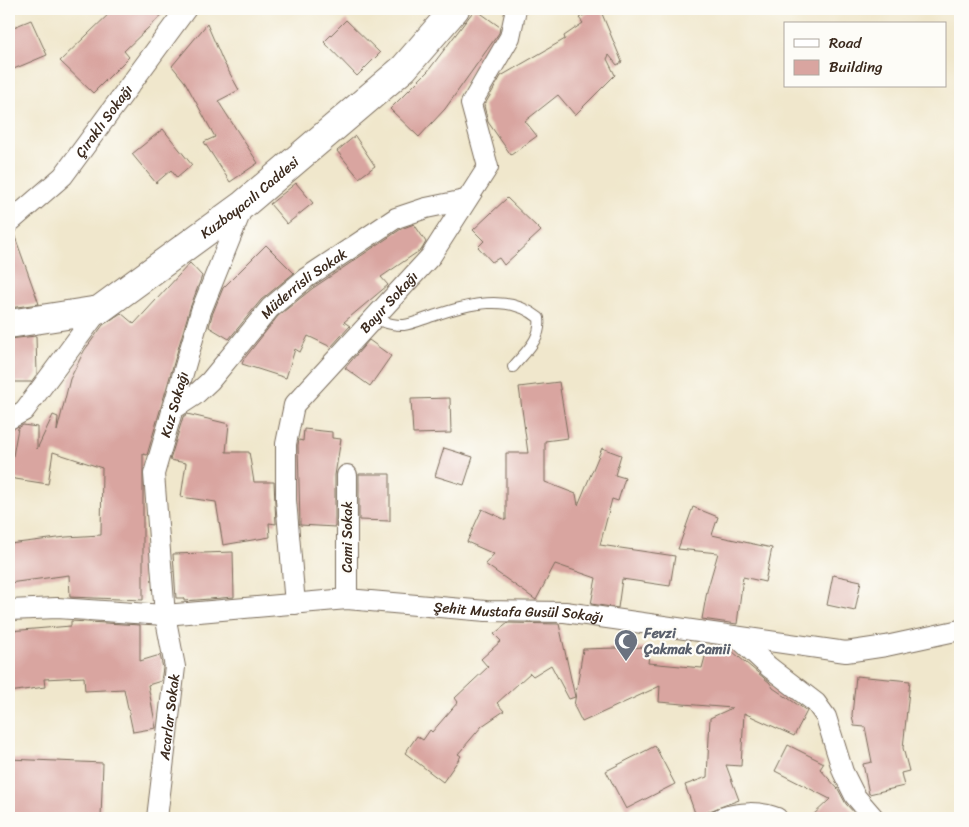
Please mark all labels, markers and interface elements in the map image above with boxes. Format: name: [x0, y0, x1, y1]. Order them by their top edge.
legend: [784, 22, 946, 88]
text: Road: [829, 30, 862, 56]
text: Building: [829, 54, 883, 80]
street label: Çıraklı Sokağı: [68, 79, 140, 163]
street label: Kuzboyacılı Caddesi: [195, 149, 306, 245]
street label: Müderrisli Sokak: [254, 242, 353, 325]
street label: Bayır Sokağı: [353, 265, 425, 340]
street label: Kuz Sokağı: [153, 368, 196, 440]
street label: Cami Sokak: [335, 501, 360, 573]
street label: Şehit Mustafa Gusül Sokağı: [433, 595, 605, 630]
place label: Fevzi Çakmak Camii: [643, 621, 731, 662]
mosque icon: Fevzi Çakmak Camii: [613, 628, 639, 662]
street label: Acarlar Sokak: [152, 672, 187, 762]

